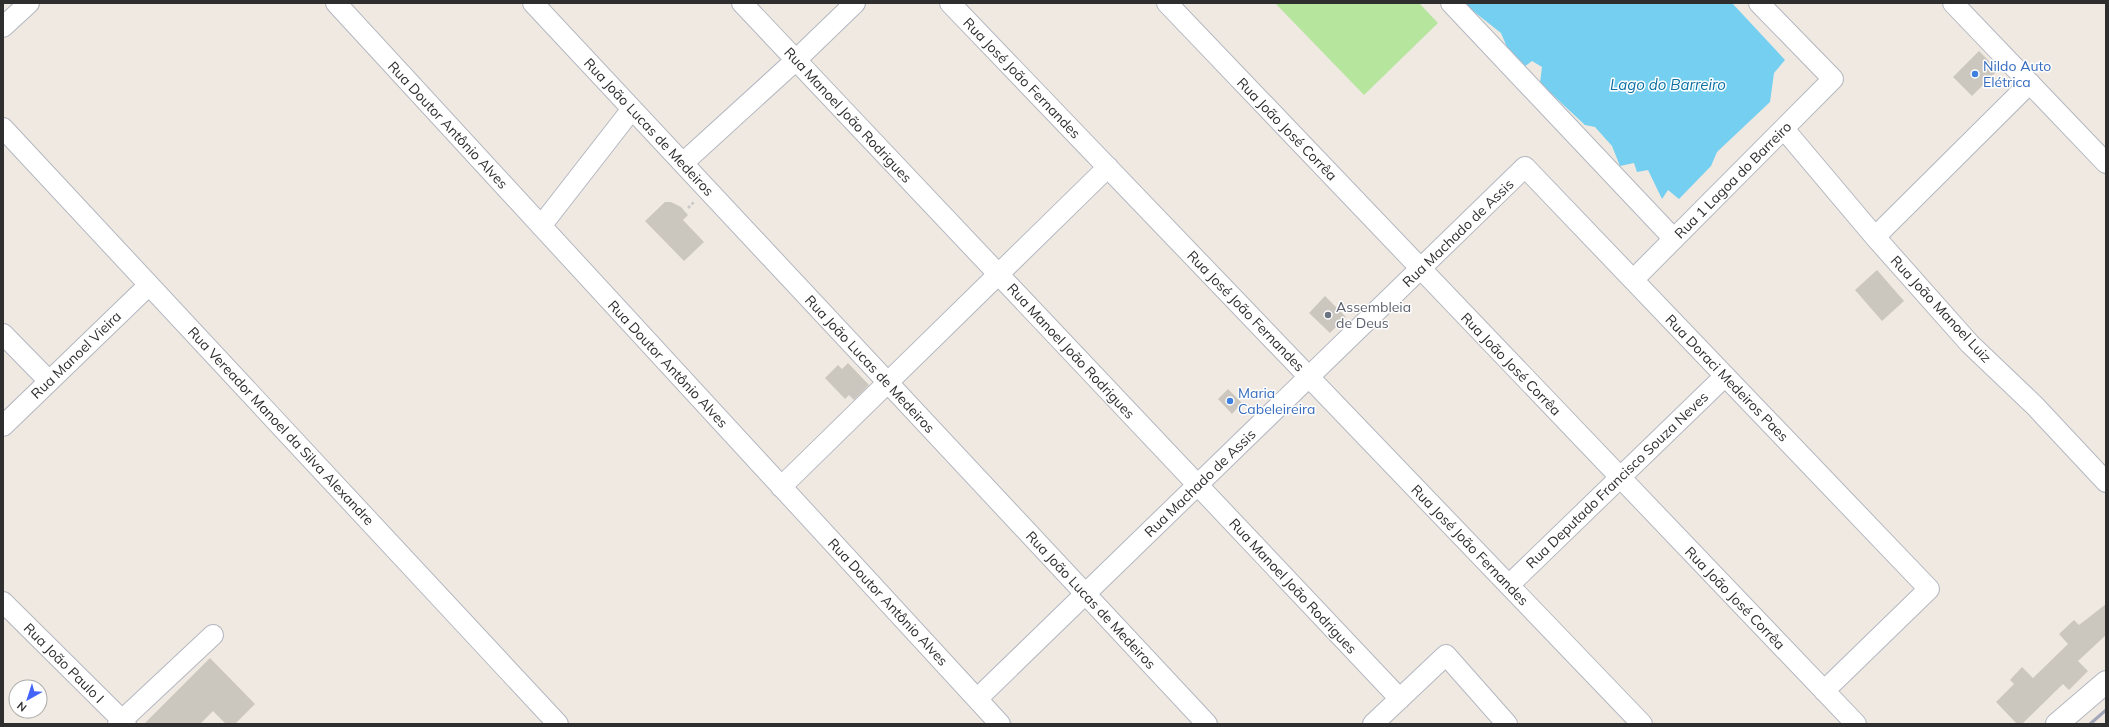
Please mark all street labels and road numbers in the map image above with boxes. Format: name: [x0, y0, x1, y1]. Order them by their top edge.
street label: Rua José João Fernandes: [959, 14, 1085, 142]
street label: Rua Manoel João Rodrigues: [780, 43, 916, 187]
street label: Rua João Lucas de Medeiros: [580, 54, 718, 200]
street label: Rua Doutor Antônio Alves: [384, 57, 512, 193]
street label: Rua João José Corrêa: [1233, 74, 1341, 184]
street label: Rua 1 Lagoa do Barreiro: [1671, 118, 1795, 242]
street label: Rua Machado de Assis: [1399, 175, 1517, 291]
street label: Rua José João Fernandes: [1183, 247, 1309, 375]
street label: Rua João Manoel Luiz: [1887, 252, 1995, 366]
street label: Rua Manoel João Rodrigues: [1003, 279, 1139, 423]
street label: Rua João Lucas de Medeiros: [801, 291, 939, 437]
street label: Rua Doutor Antônio Alves: [604, 296, 732, 432]
street label: Rua Manoel Vieira: [27, 307, 125, 403]
street label: Rua João José Corrêa: [1457, 309, 1565, 419]
street label: Rua Doraci Medeiros Paes: [1662, 311, 1793, 445]
street label: Rua Vereador Manoel da Silva Alexandre: [184, 323, 378, 529]
street label: Rua Deputado Francisco Souza Neves: [1522, 388, 1712, 572]
street label: Rua Machado de Assis: [1141, 425, 1259, 541]
street label: Rua José João Fernandes: [1407, 481, 1533, 609]
street label: Rua Manoel João Rodrigues: [1225, 514, 1361, 658]
street label: Rua João Lucas de Medeiros: [1022, 527, 1160, 673]
street label: Rua Doutor Antônio Alves: [824, 534, 952, 670]
street label: Rua João José Corrêa: [1681, 543, 1789, 653]
street label: Rua João Paulo I: [20, 619, 108, 707]

